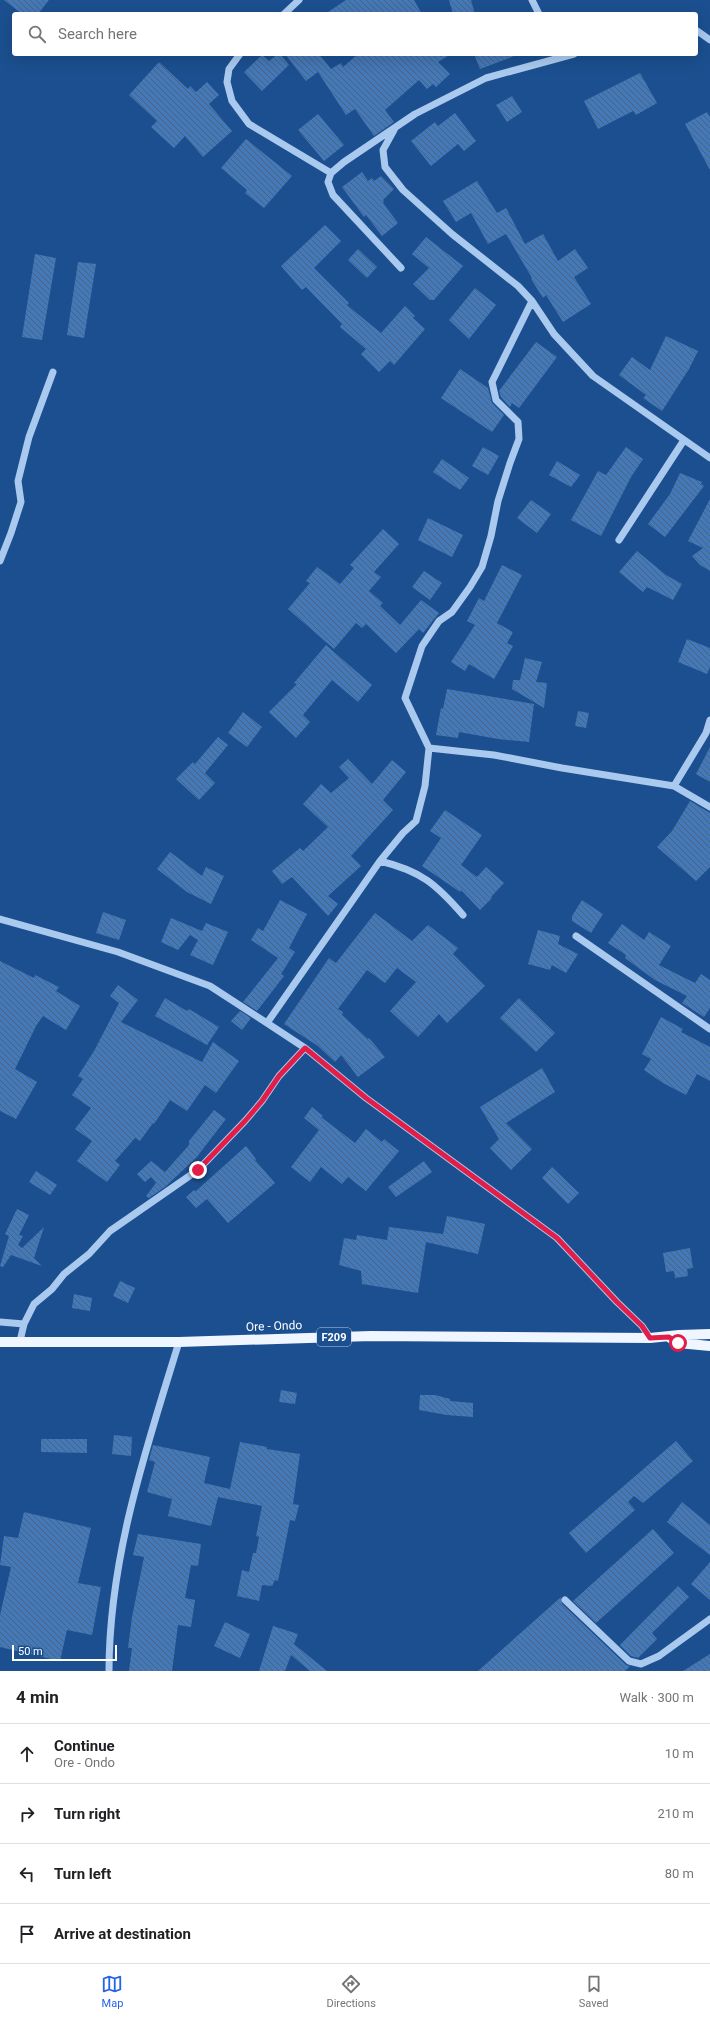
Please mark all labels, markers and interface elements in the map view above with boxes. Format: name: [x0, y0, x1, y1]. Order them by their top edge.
search box: [12, 12, 698, 56]
icon: search: [26, 23, 48, 45]
text: Search here: [58, 25, 137, 43]
route end: [189, 1161, 207, 1179]
street label: Ore - Ondo: [246, 1318, 303, 1334]
road number: F209: [317, 1328, 351, 1346]
route start: [669, 1334, 687, 1352]
scale bar: [12, 1643, 117, 1662]
text: 50 m: [18, 1645, 43, 1658]
text: 4 min: [16, 1687, 59, 1707]
text: Walk · 300 m: [619, 1690, 694, 1705]
text: Continue: [54, 1737, 115, 1755]
icon: ahead: [16, 1743, 38, 1765]
text: 10 m: [665, 1746, 694, 1761]
text: Ore - Ondo: [54, 1755, 115, 1770]
icon: right: [16, 1803, 38, 1825]
text: Turn right: [54, 1805, 120, 1823]
text: 210 m: [657, 1806, 694, 1821]
icon: left: [16, 1863, 38, 1885]
text: Turn left: [54, 1865, 111, 1883]
text: 80 m: [665, 1866, 694, 1881]
icon: arrive: [16, 1923, 38, 1945]
text: Arrive at destination: [54, 1925, 191, 1943]
tab: Map: [101, 1973, 123, 2010]
tab: Directions: [326, 1973, 376, 2010]
tab: Saved: [579, 1973, 609, 2010]

